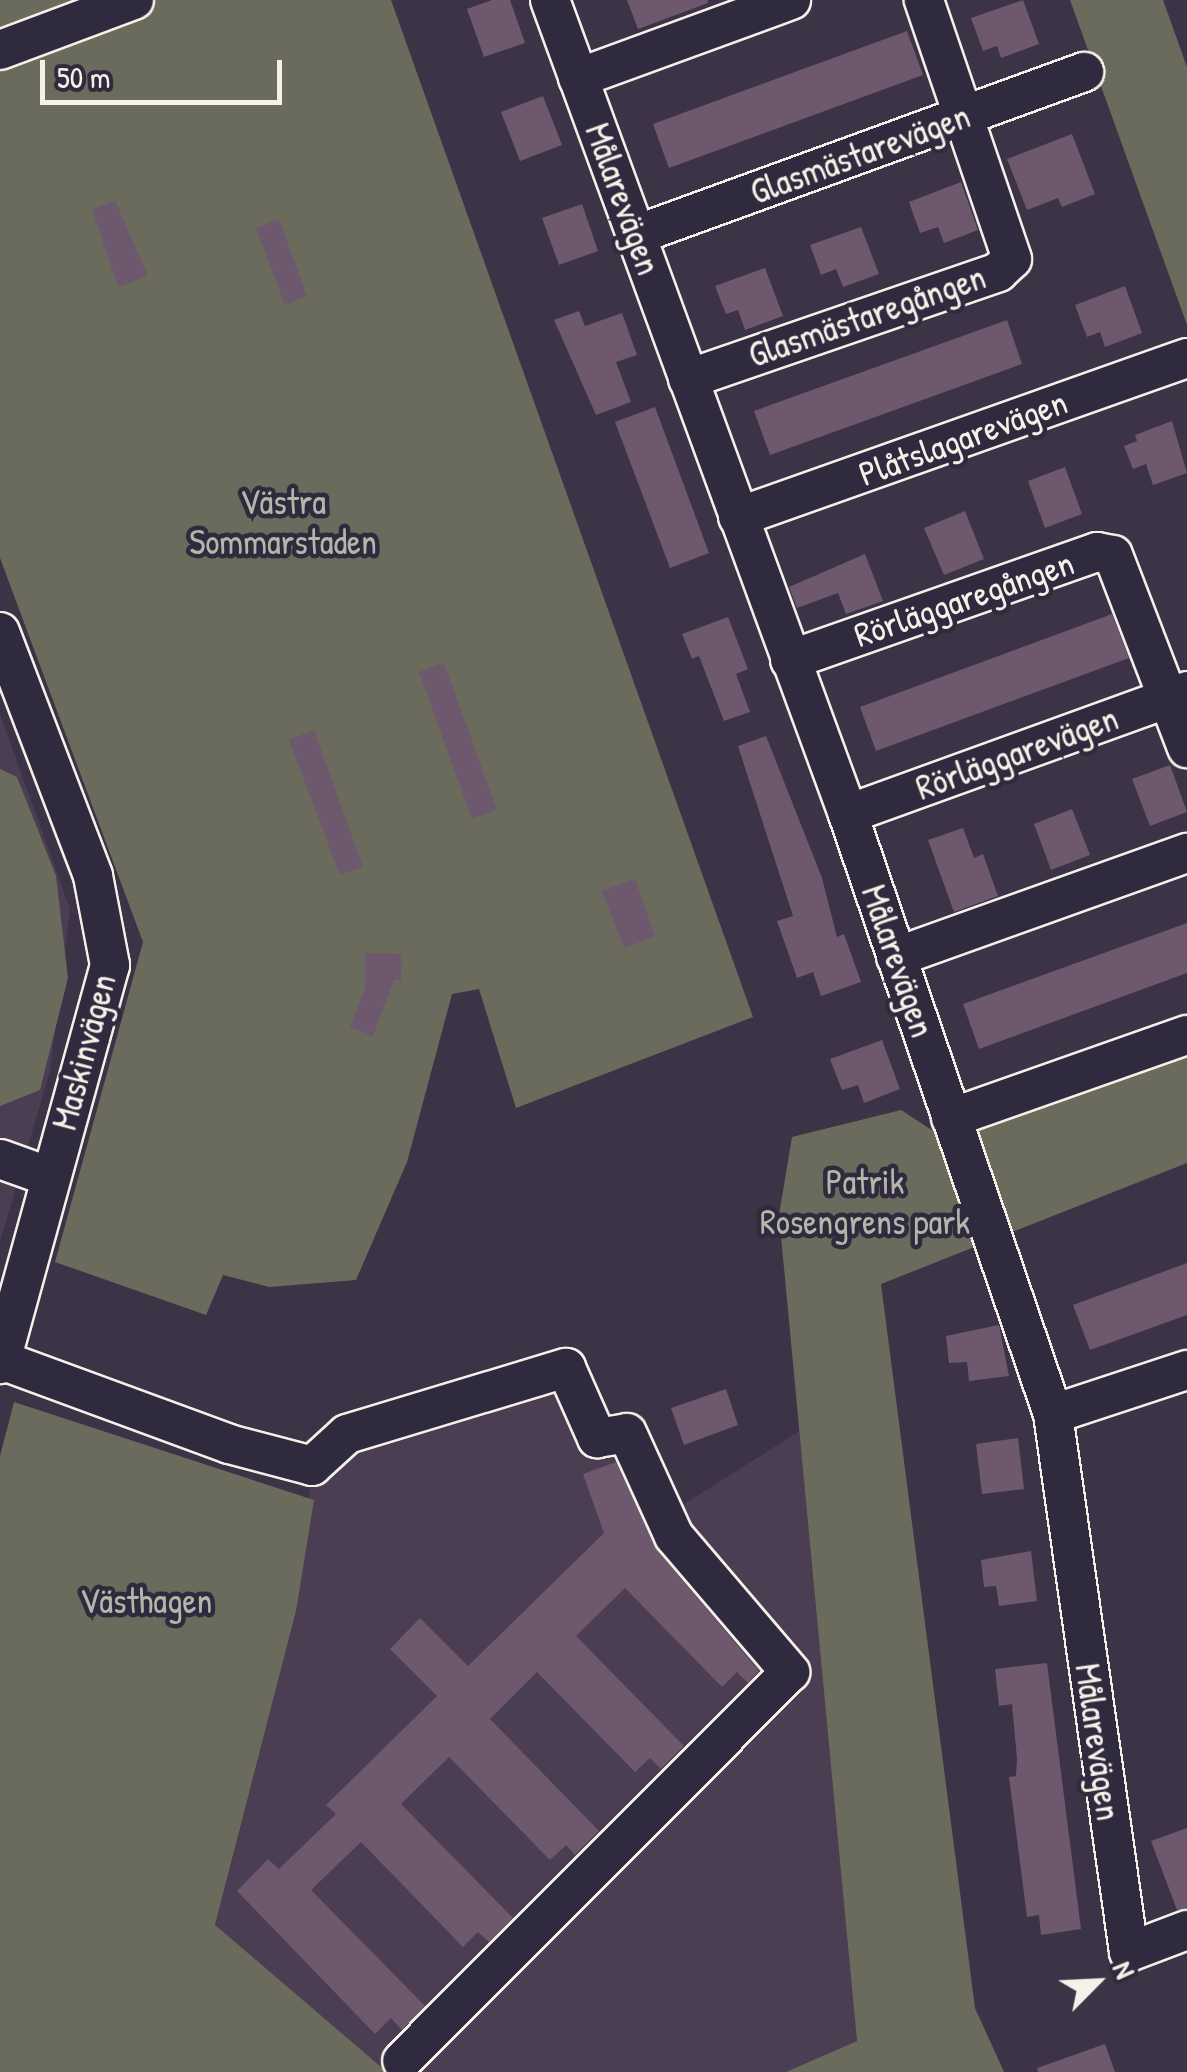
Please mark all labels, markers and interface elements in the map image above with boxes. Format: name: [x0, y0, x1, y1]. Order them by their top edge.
scale bar: [45, 40, 288, 102]
text: 50 m: [57, 57, 110, 97]
street label: Glasmästarevägen: [745, 95, 975, 213]
street label: Målarevägen: [576, 118, 670, 280]
street label: Glasmästaregången: [743, 256, 991, 376]
street label: Plåtslagarevägen: [853, 381, 1073, 495]
park label: Västra Sommarstaden: [189, 481, 377, 563]
street label: Rörläggaregången: [849, 542, 1079, 656]
street label: Rörläggarevägen: [910, 697, 1124, 809]
street label: Målarevägen: [852, 879, 944, 1043]
street label: Maskinvägen: [43, 970, 125, 1134]
park label: Patrik Rosengrens park: [760, 1161, 970, 1243]
park label: Västhagen: [80, 1580, 212, 1622]
street label: Målarevägen: [1066, 1661, 1130, 1823]
north arrow: [1047, 1932, 1147, 2032]
text: N: [1104, 1955, 1145, 1984]

